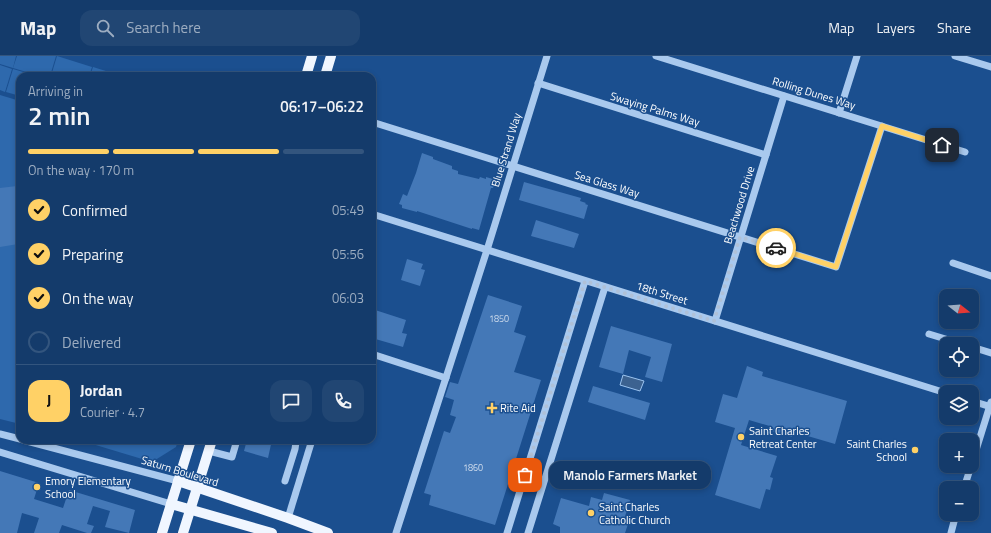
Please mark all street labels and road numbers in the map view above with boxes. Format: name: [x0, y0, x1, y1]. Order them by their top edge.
street label: Rolling Dunes Way: [770, 73, 858, 113]
street label: Swaying Palms Way: [608, 88, 702, 130]
street label: Blue Strand Way: [487, 110, 525, 189]
street label: Beachwood Drive: [720, 164, 759, 246]
street label: Sea Glass Way: [572, 167, 642, 202]
street label: 18th Street: [634, 278, 690, 308]
street label: Saturn Boulevard: [139, 452, 221, 490]

